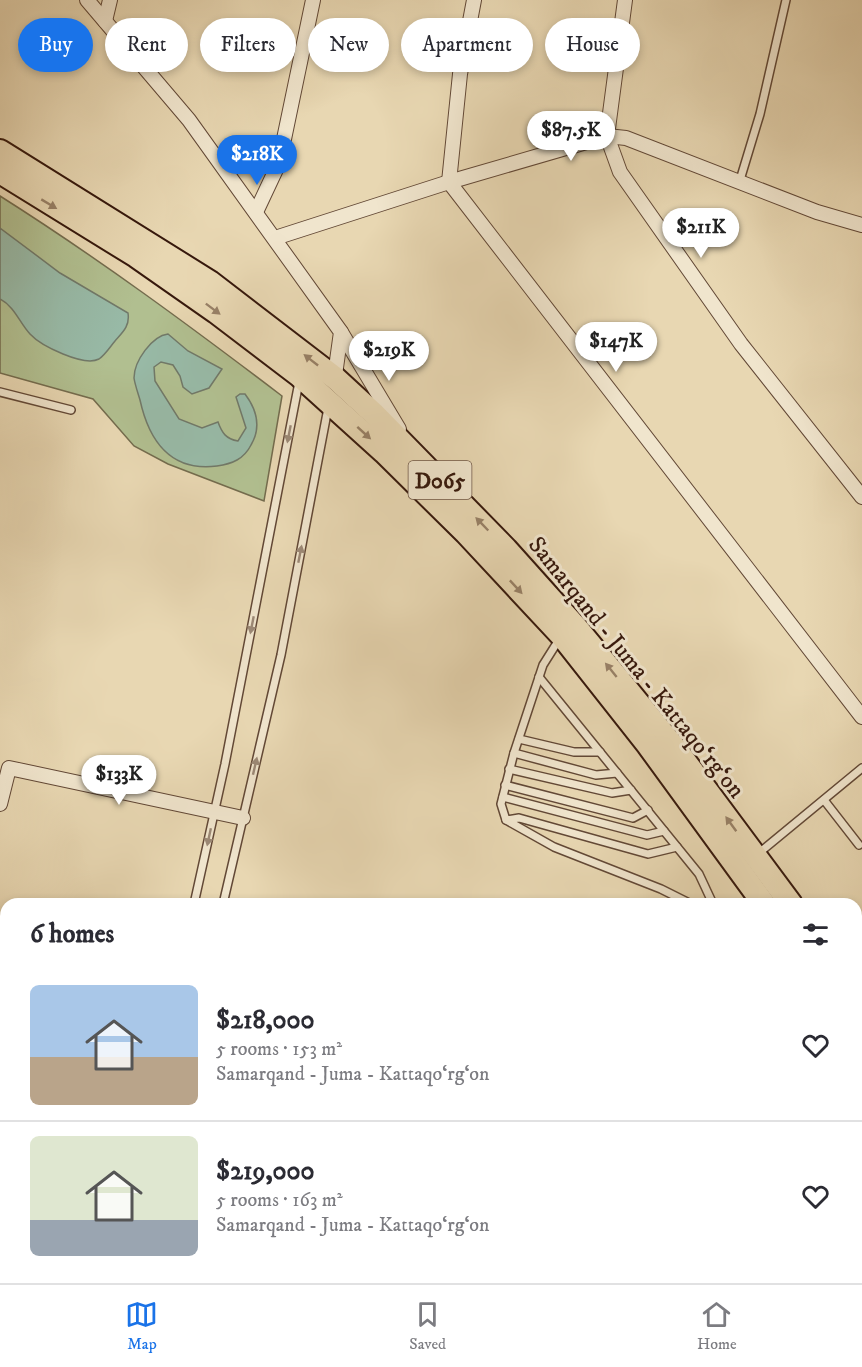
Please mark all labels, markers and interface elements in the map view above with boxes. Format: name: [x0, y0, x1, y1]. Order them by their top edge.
chip: Buy: [18, 18, 93, 72]
chip: Rent: [105, 18, 188, 72]
chip: Filters: [200, 18, 296, 72]
chip: New: [308, 18, 389, 72]
chip: Apartment: [401, 18, 533, 72]
chip: House: [545, 18, 640, 72]
pin: $87.5K: [522, 111, 620, 162]
text: $87.5K: [541, 118, 601, 143]
pin: $218K: [215, 135, 299, 186]
text: $218K: [231, 142, 283, 167]
one-way arrow: [41, 198, 58, 209]
pin: $211K: [659, 208, 743, 259]
text: $211K: [676, 215, 726, 240]
one-way arrow: [206, 303, 221, 315]
pin: $147K: [574, 322, 658, 373]
text: $147K: [589, 329, 643, 354]
pin: $219K: [347, 331, 431, 382]
text: $219K: [363, 338, 415, 363]
one-way arrow: [304, 355, 319, 367]
one-way arrow: [284, 424, 293, 443]
one-way arrow: [356, 426, 371, 440]
road number: D065: [408, 461, 472, 499]
one-way arrow: [475, 517, 489, 532]
street label: Samarqand - Juma - Kattaqo‘rg‘on: [521, 531, 751, 805]
one-way arrow: [296, 545, 305, 564]
one-way arrow: [508, 579, 522, 593]
one-way arrow: [247, 616, 256, 635]
one-way arrow: [605, 662, 618, 678]
pin: $133K: [77, 755, 161, 806]
one-way arrow: [251, 756, 261, 775]
text: $133K: [95, 762, 143, 787]
one-way arrow: [725, 817, 737, 833]
one-way arrow: [204, 828, 213, 847]
text: 6 homes: [30, 918, 114, 951]
icon: filters: [799, 918, 832, 951]
text: $218,000: [216, 1004, 315, 1037]
icon: home: [78, 1009, 150, 1081]
icon: heart: [799, 1029, 832, 1062]
text: 5 rooms · 153 m²: [216, 1037, 342, 1062]
text: Samarqand - Juma - Kattaqo‘rg‘on: [216, 1062, 490, 1087]
text: $219,000: [216, 1155, 314, 1188]
icon: home: [78, 1160, 150, 1232]
icon: heart: [799, 1180, 832, 1213]
text: 5 rooms · 163 m²: [216, 1188, 343, 1213]
text: Samarqand - Juma - Kattaqo‘rg‘on: [216, 1213, 490, 1238]
tab: Map: [125, 1298, 158, 1354]
tab: Saved: [409, 1298, 446, 1354]
tab: Home: [697, 1298, 737, 1354]

